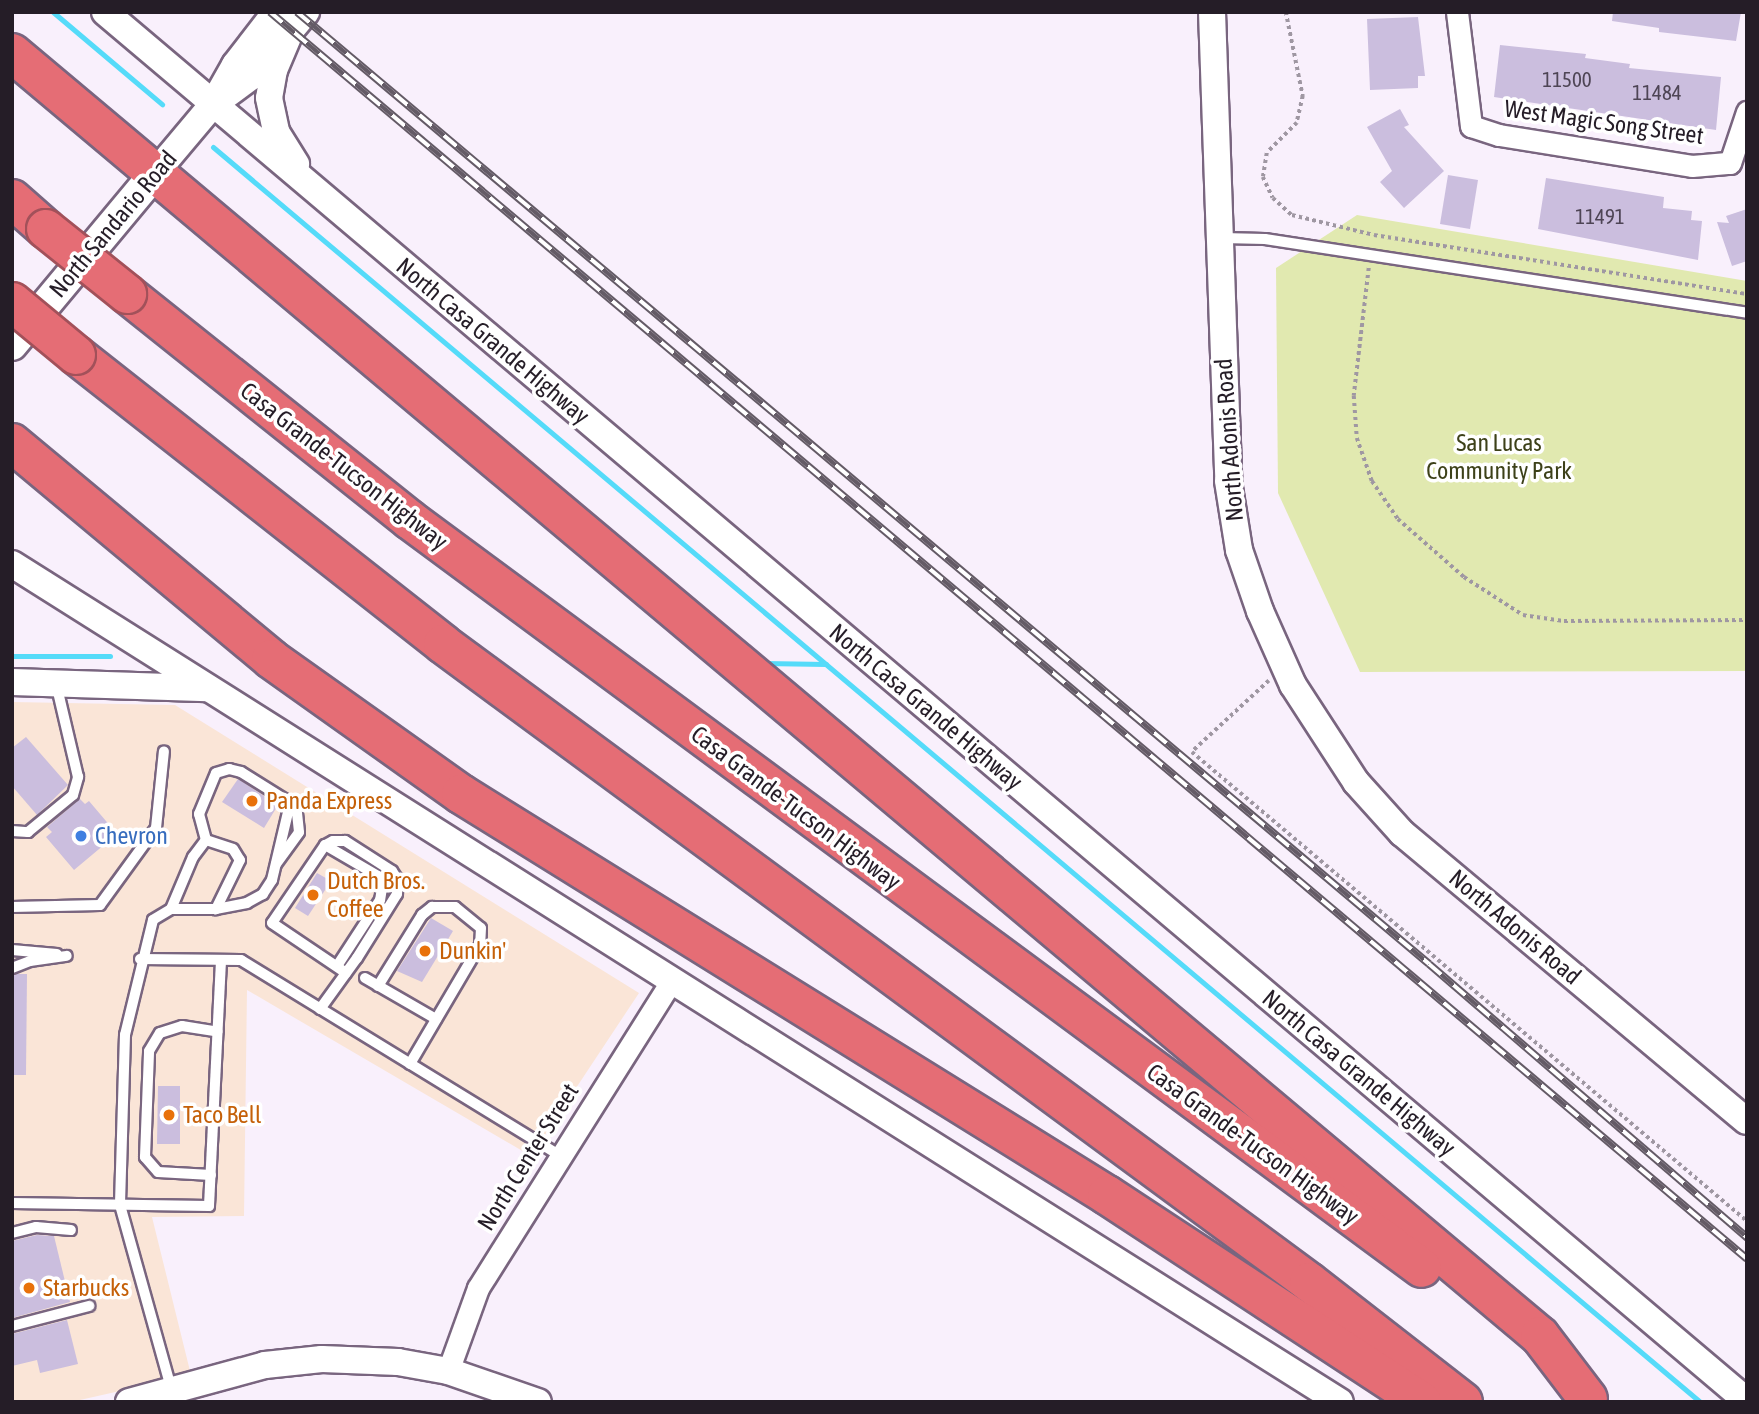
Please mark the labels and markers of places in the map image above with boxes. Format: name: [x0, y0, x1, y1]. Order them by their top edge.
place label: Panda Express: [266, 787, 392, 815]
marker: Panda Express: [244, 793, 260, 809]
place label: Chevron: [95, 822, 168, 850]
marker: Chevron: [73, 828, 89, 844]
place label: Dutch Bros. Coffee: [327, 867, 425, 923]
marker: Dutch Bros. Coffee: [305, 887, 321, 903]
place label: Dunkin': [439, 937, 506, 965]
marker: Dunkin': [417, 943, 433, 959]
place label: Taco Bell: [183, 1101, 261, 1129]
marker: Taco Bell: [161, 1107, 177, 1123]
place label: Starbucks: [43, 1274, 129, 1302]
marker: Starbucks: [21, 1280, 37, 1296]

